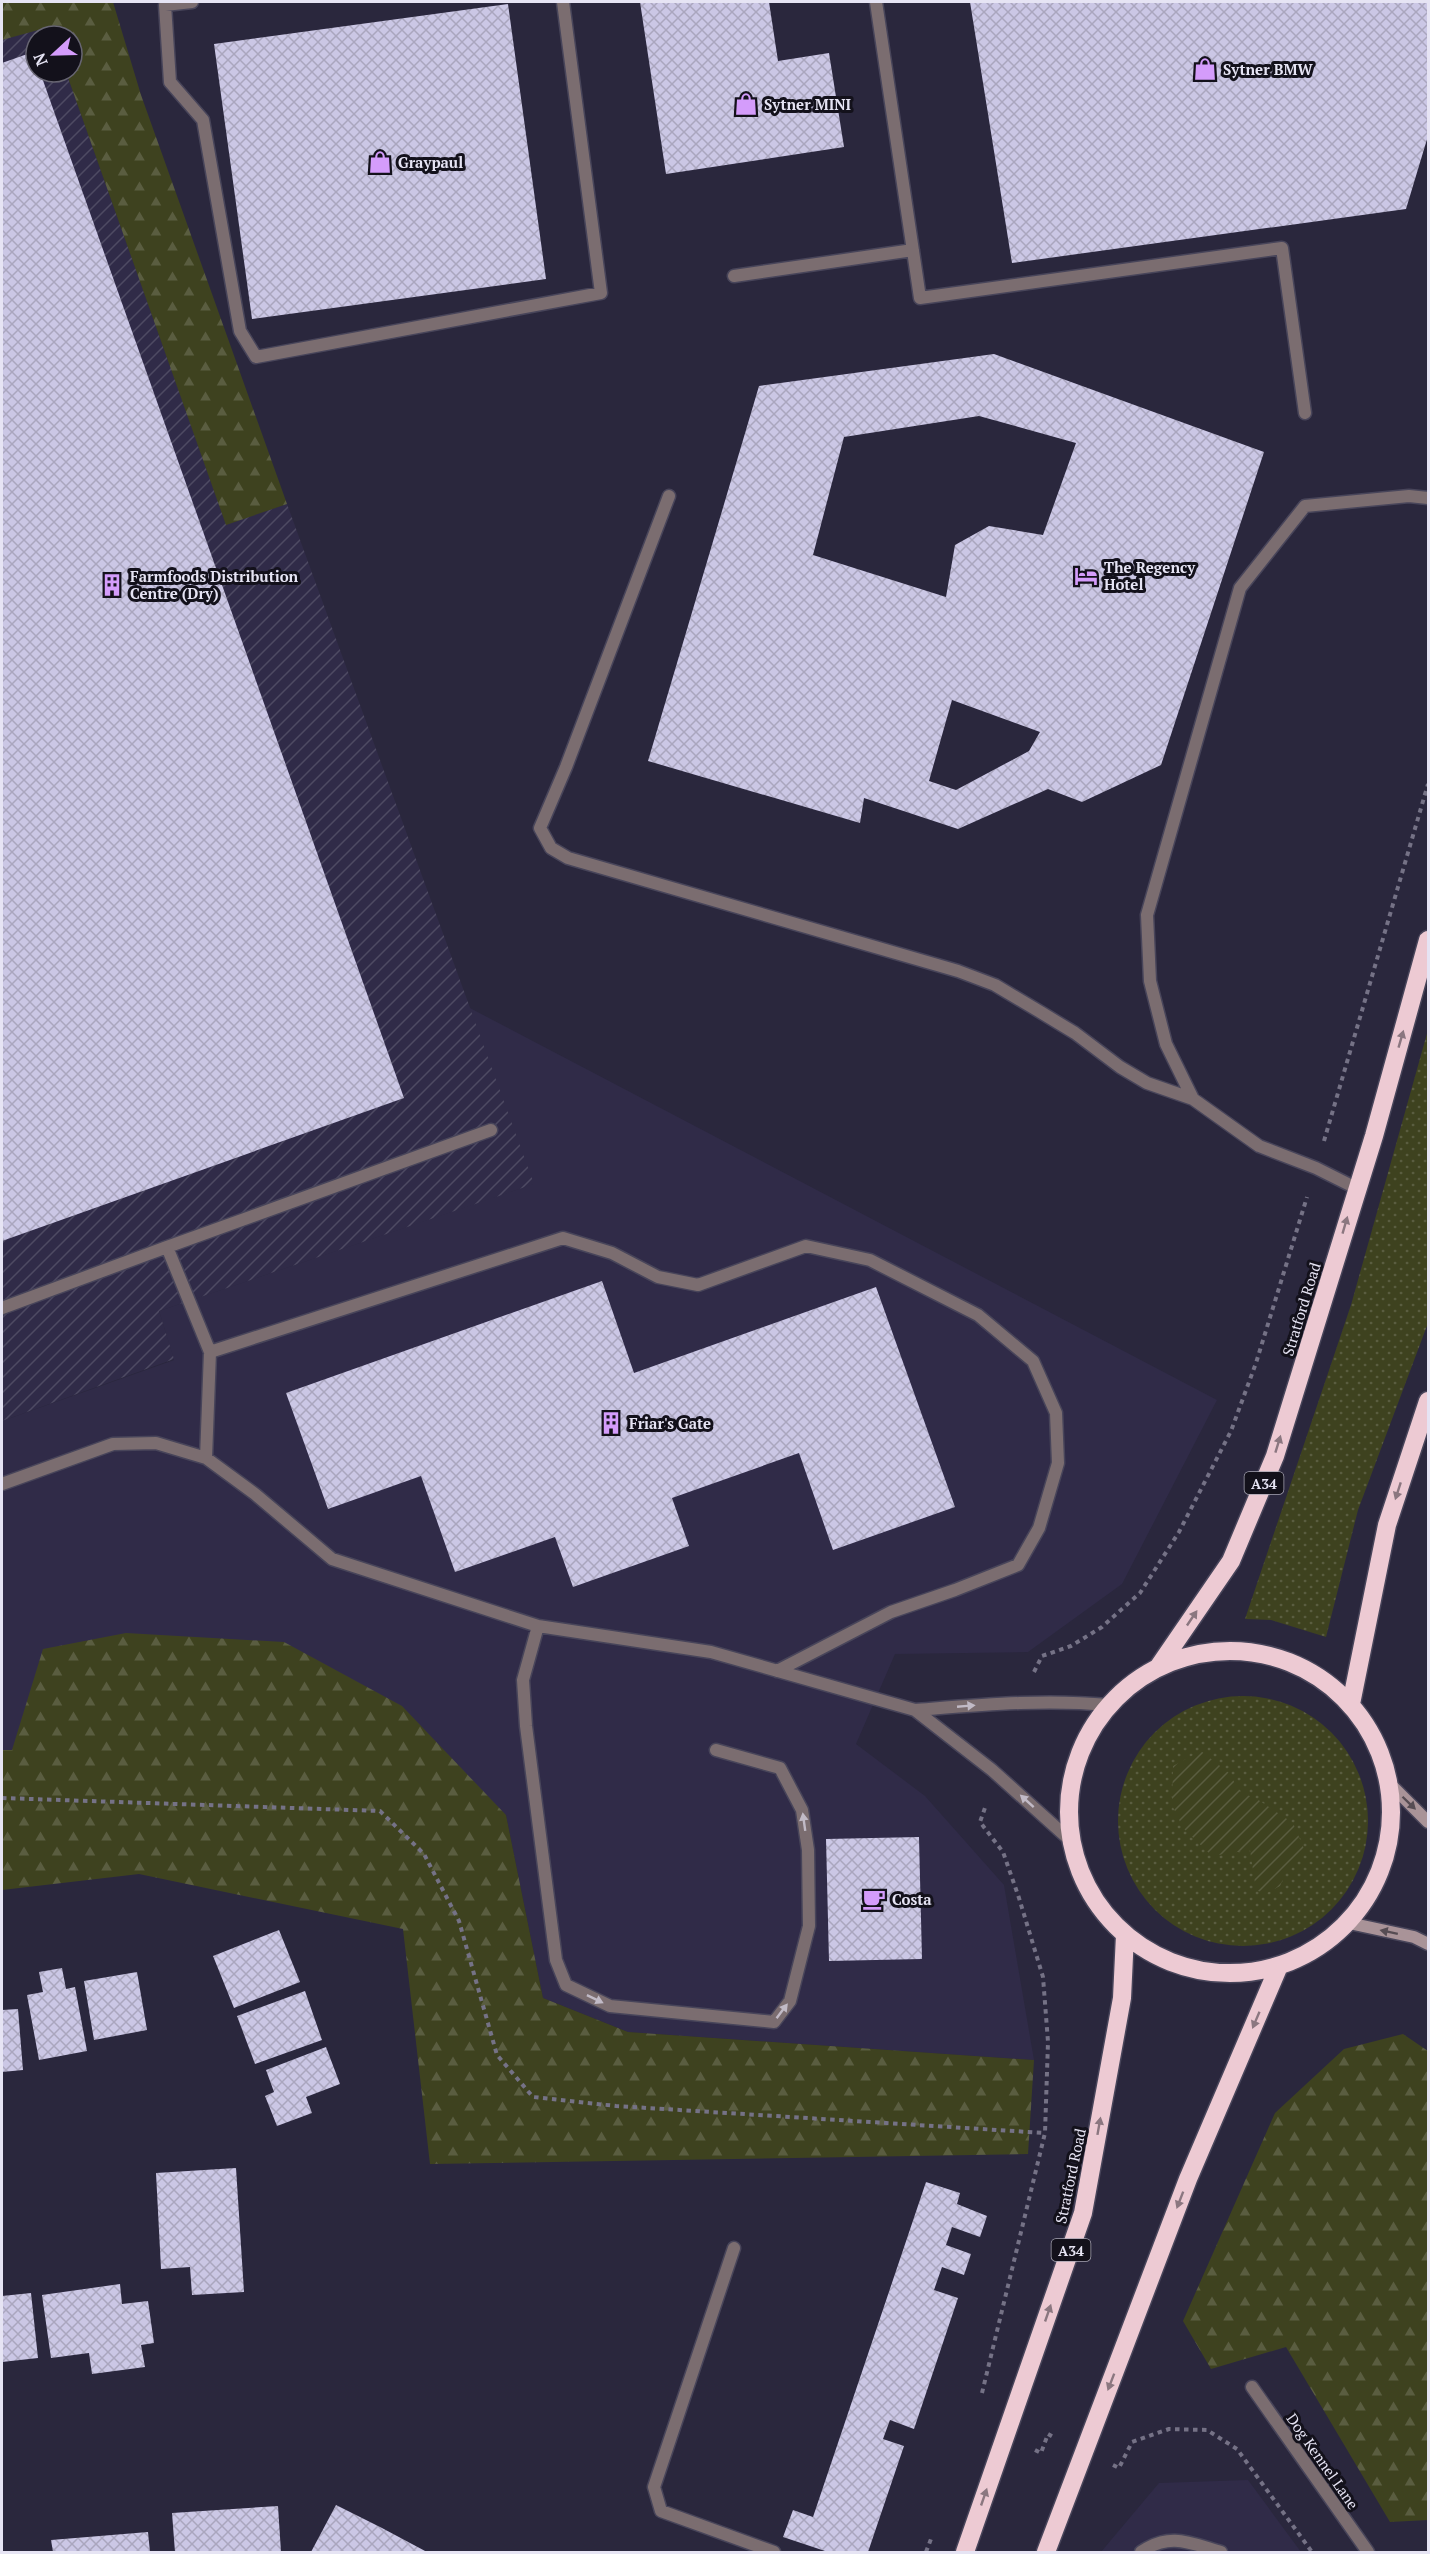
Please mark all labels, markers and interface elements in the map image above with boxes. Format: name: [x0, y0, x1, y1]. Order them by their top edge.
north arrow: [24, 24, 84, 84]
text: N: [28, 50, 53, 69]
shop icon: Sytner BMW: [1192, 56, 1218, 82]
place label: Sytner BMW: [1223, 59, 1313, 79]
shop icon: Sytner MINI: [733, 91, 759, 117]
place label: Sytner MINI: [764, 94, 852, 114]
shop icon: Graypaul: [367, 149, 393, 175]
place label: Graypaul: [398, 152, 463, 172]
place label: The Regency Hotel: [1104, 557, 1196, 594]
hotel icon: The Regency Hotel: [1073, 563, 1099, 589]
place label: Farmfoods Distribution Centre (Dry): [130, 566, 299, 603]
building icon: Farmfoods Distribution Centre (Dry): [99, 572, 125, 598]
one-way arrow: [1397, 1029, 1406, 1047]
one-way arrow: [1341, 1216, 1350, 1234]
street label: Stratford Road: [1277, 1260, 1325, 1358]
building icon: Friar's Gate: [598, 1410, 624, 1436]
place label: Friar's Gate: [629, 1413, 711, 1433]
one-way arrow: [1274, 1435, 1284, 1453]
road number: A34: [1244, 1472, 1284, 1494]
one-way arrow: [1393, 1482, 1402, 1500]
one-way arrow: [1186, 1610, 1198, 1626]
one-way arrow: [956, 1701, 975, 1711]
one-way arrow: [1019, 1794, 1034, 1808]
one-way arrow: [1402, 1796, 1417, 1810]
one-way arrow: [799, 1812, 808, 1831]
cafe icon: Costa: [861, 1886, 887, 1912]
place label: Costa: [892, 1889, 932, 1909]
one-way arrow: [1380, 1926, 1399, 1936]
one-way arrow: [586, 1994, 603, 2003]
one-way arrow: [775, 2004, 787, 2019]
one-way arrow: [1251, 2012, 1261, 2030]
one-way arrow: [1095, 2116, 1104, 2135]
street label: Stratford Road: [1050, 2127, 1090, 2225]
one-way arrow: [1175, 2191, 1184, 2209]
road number: A34: [1052, 2239, 1090, 2261]
one-way arrow: [1044, 2304, 1054, 2322]
one-way arrow: [1105, 2373, 1115, 2391]
street label: Dog Kennel Lane: [1282, 2409, 1364, 2513]
one-way arrow: [980, 2488, 990, 2506]

